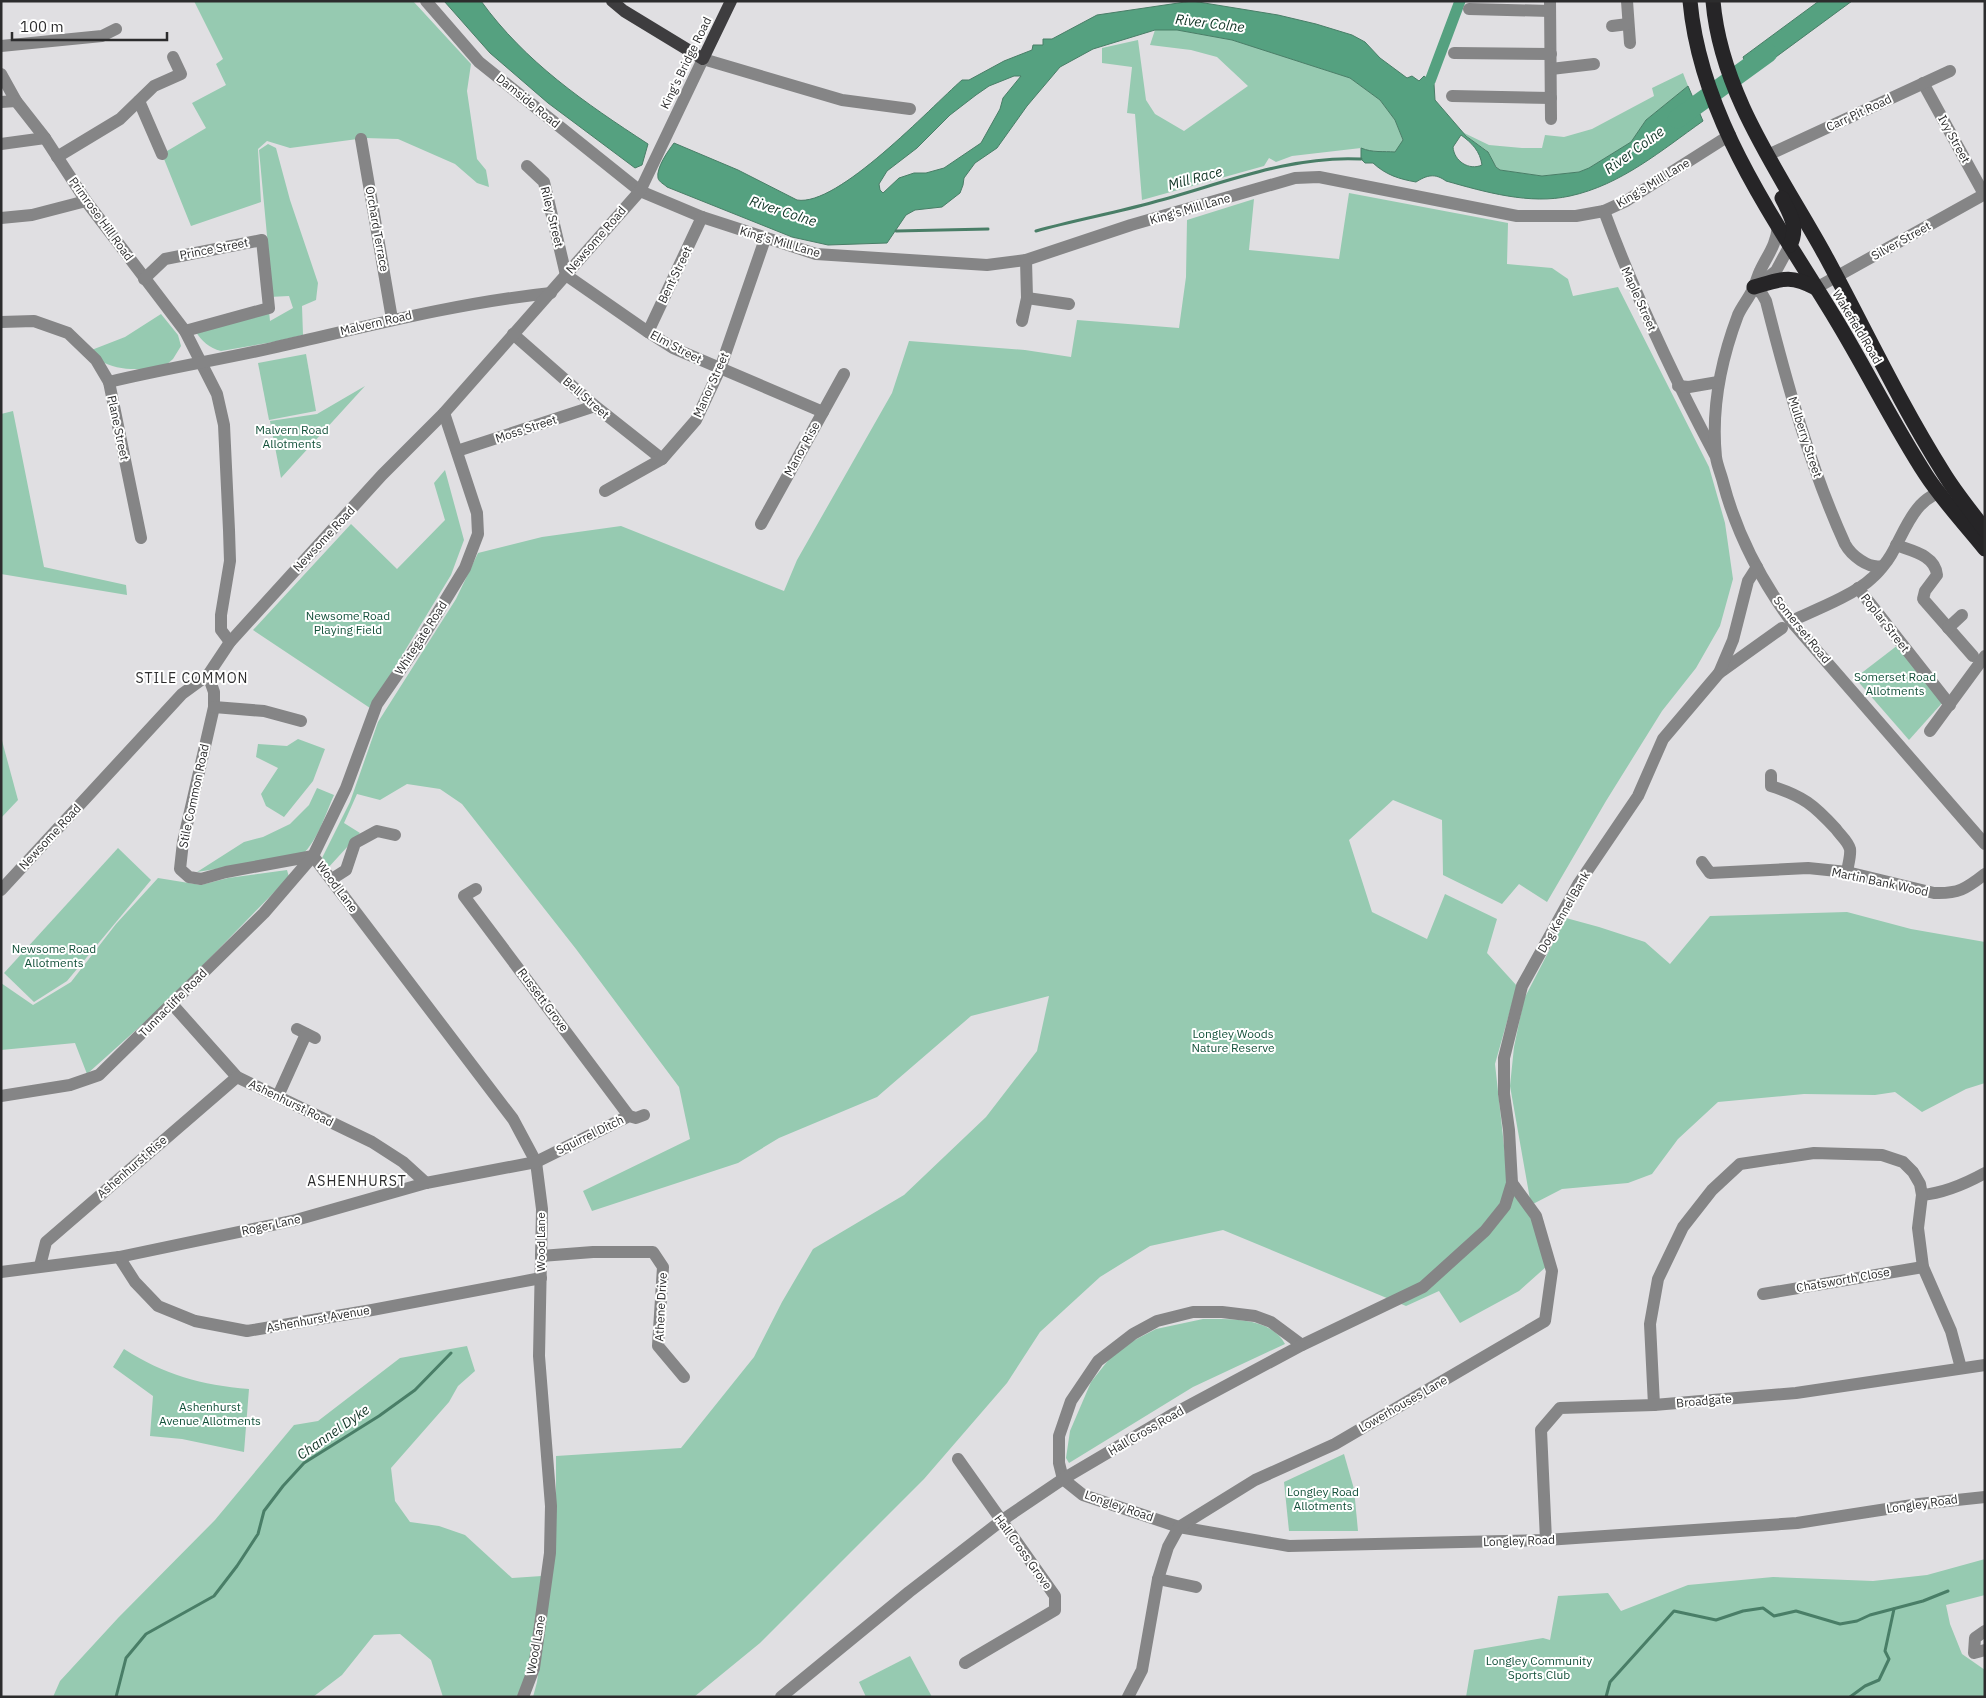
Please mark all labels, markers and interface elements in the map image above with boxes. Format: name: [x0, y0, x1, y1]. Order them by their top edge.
scale bar: [12, 10, 168, 42]
water label: River Colne: [1174, 10, 1246, 36]
street label: King's Bridge Road: [657, 14, 714, 111]
text: 100 m: [20, 17, 64, 36]
street label: Damside Road: [493, 70, 563, 131]
street label: Carr Pit Road: [1824, 91, 1894, 134]
street label: Ivy Street: [1935, 112, 1974, 165]
water label: River Colne: [1601, 122, 1667, 178]
street label: King's Mill Lane: [1613, 154, 1693, 210]
water label: Mill Race: [1166, 162, 1224, 194]
street label: Primrose Hill Road: [66, 174, 137, 263]
street label: Orchard Terrace: [363, 185, 392, 273]
street label: Riley Street: [538, 185, 567, 249]
street label: King's Mill Lane: [1148, 190, 1232, 227]
water label: River Colne: [747, 192, 819, 230]
street label: Newsome Road: [562, 203, 629, 276]
street label: Silver Street: [1868, 218, 1933, 263]
street label: King's Mill Lane: [738, 223, 823, 260]
street label: Prince Street: [178, 234, 250, 263]
street label: Bent Street: [654, 244, 695, 306]
street label: Maple Street: [1619, 264, 1660, 333]
street label: Wakefield Road: [1829, 287, 1885, 366]
street label: Malvern Road: [338, 307, 413, 338]
street label: Elm Street: [648, 327, 705, 366]
street label: Manor Street: [689, 350, 732, 420]
street label: Bell Street: [560, 373, 613, 422]
street label: Plane Street: [104, 394, 133, 462]
street label: Mulberry Street: [1785, 395, 1826, 479]
street label: Moss Street: [493, 412, 559, 446]
street label: Manor Rise: [780, 419, 823, 479]
park label: Malvern Road Allotments: [255, 422, 329, 451]
street label: Newsome Road: [289, 503, 358, 575]
street label: Poplar Street: [1858, 590, 1913, 655]
street label: Somerset Road: [1771, 593, 1834, 666]
street label: Whitegate Road: [391, 598, 450, 678]
park label: Newsome Road Playing Field: [306, 608, 390, 637]
district label: STILE COMMON: [136, 669, 248, 687]
park label: Somerset Road Allotments: [1854, 669, 1936, 698]
street label: Stile Common Road: [175, 743, 212, 849]
street label: Newsome Road: [15, 801, 84, 873]
street label: Wood Lane: [313, 858, 362, 915]
street label: Martin Bank Wood: [1830, 864, 1930, 899]
street label: Dog Kennel Bank: [1534, 868, 1593, 955]
park label: Newsome Road Allotments: [12, 941, 96, 970]
street label: Tunnacliffe Road: [135, 965, 210, 1040]
street label: Russett Grove: [515, 965, 572, 1035]
park label: Longley Woods Nature Reserve: [1191, 1026, 1275, 1055]
street label: Ashenhurst Road: [247, 1076, 336, 1129]
street label: Squirrel Ditch: [554, 1112, 626, 1157]
street label: Ashenhurst Rise: [94, 1132, 170, 1201]
district label: ASHENHURST: [307, 1172, 407, 1190]
street label: Roger Lane: [240, 1211, 302, 1238]
street label: Wood Lane: [533, 1212, 548, 1272]
street label: Chatsworth Close: [1795, 1264, 1891, 1295]
street label: Athene Drive: [651, 1272, 670, 1342]
street label: Ashenhurst Avenue: [265, 1302, 371, 1335]
street label: Lowerhouses Lane: [1356, 1372, 1450, 1435]
street label: Broadgate: [1676, 1391, 1733, 1410]
park label: Ashenhurst Avenue Allotments: [159, 1399, 261, 1428]
water label: Channel Dyke: [293, 1400, 373, 1464]
street label: Hall Cross Road: [1105, 1403, 1186, 1458]
park label: Longley Road Allotments: [1287, 1484, 1359, 1513]
street label: Longley Road: [1083, 1487, 1156, 1524]
street label: Longley Road: [1885, 1491, 1959, 1516]
street label: Hall Cross Grove: [991, 1511, 1056, 1592]
street label: Longley Road: [1483, 1532, 1555, 1549]
street label: Wood Lane: [523, 1614, 548, 1676]
park label: Longley Community Sports Club: [1486, 1653, 1592, 1682]

